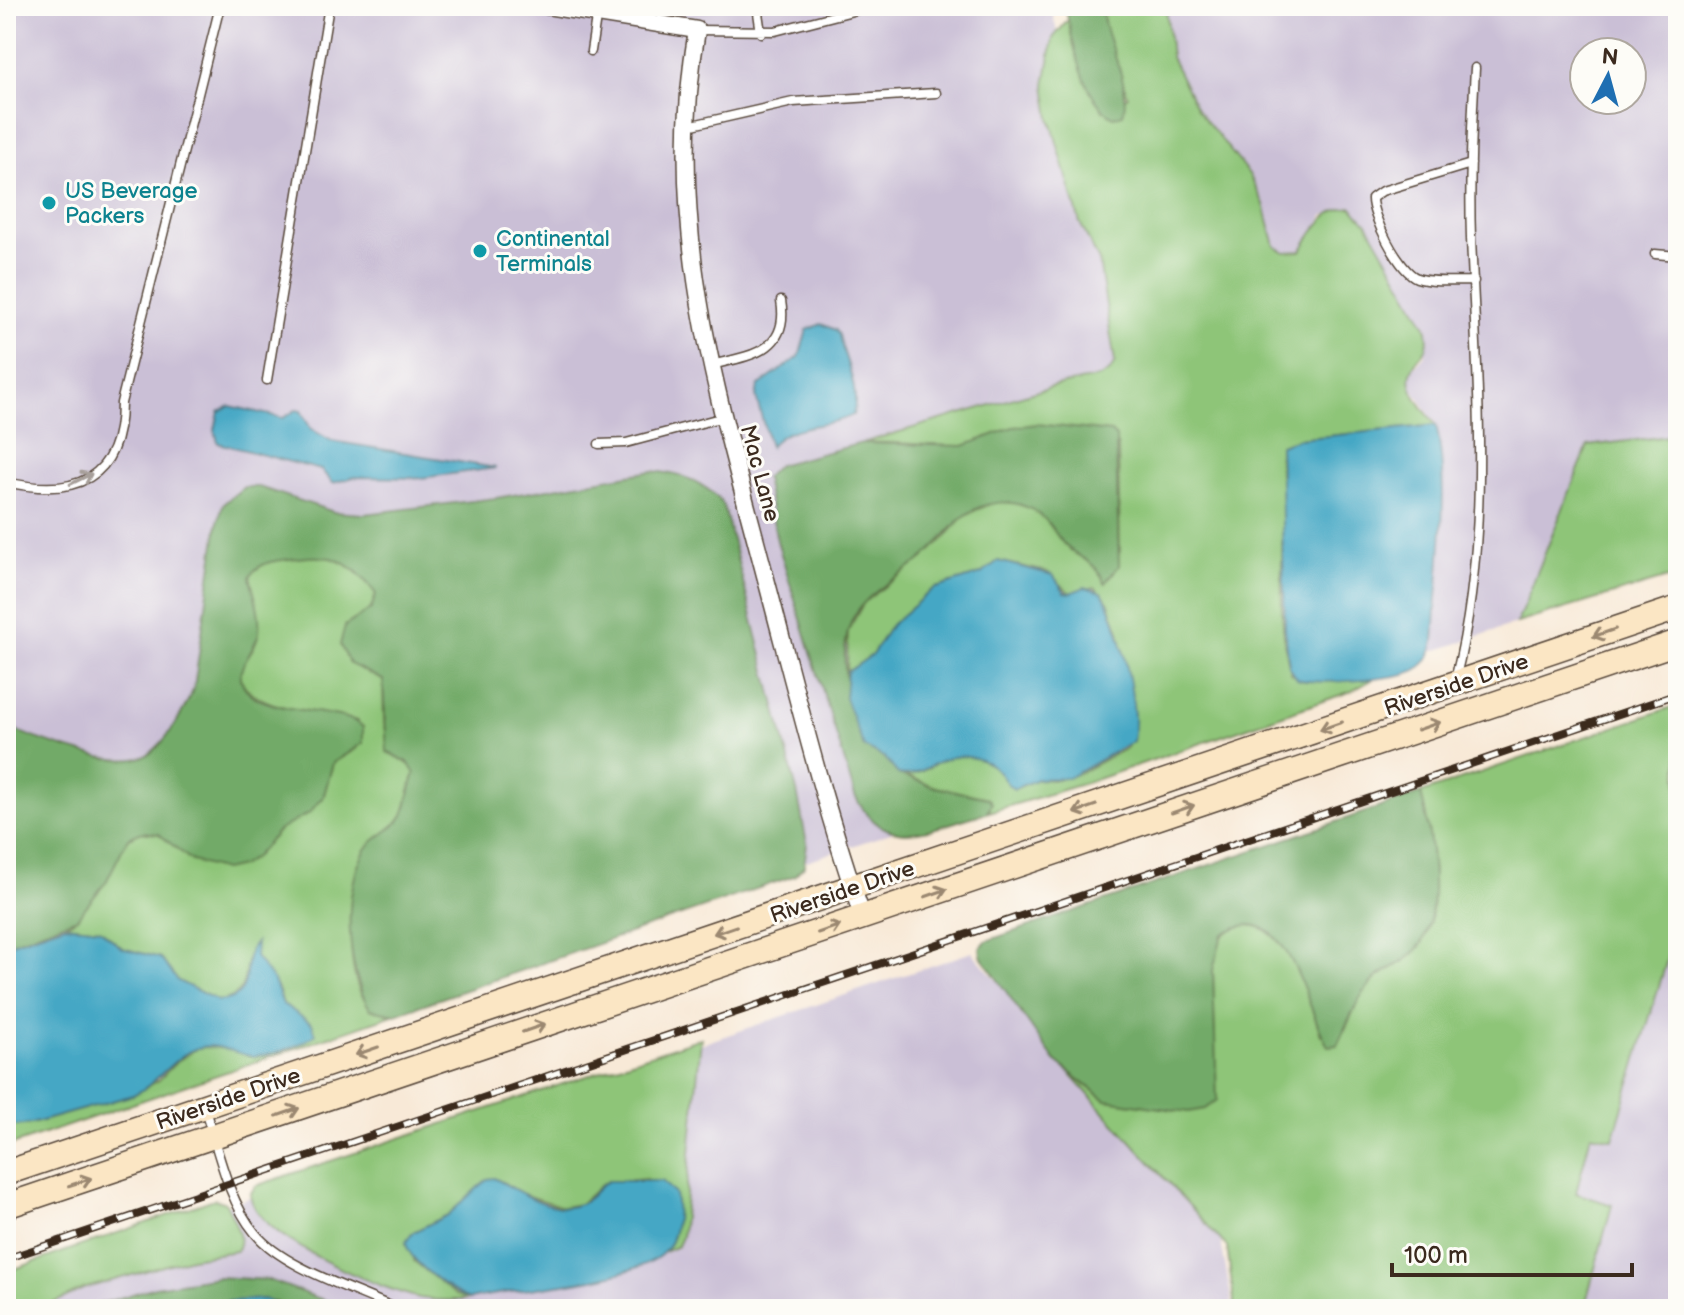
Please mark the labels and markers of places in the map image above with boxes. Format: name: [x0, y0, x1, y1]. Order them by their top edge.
place label: US Beverage Packers: [65, 178, 197, 230]
marker: US Beverage Packers: [40, 194, 58, 212]
place label: Continental Terminals: [496, 226, 610, 278]
marker: Continental Terminals: [471, 242, 489, 260]

